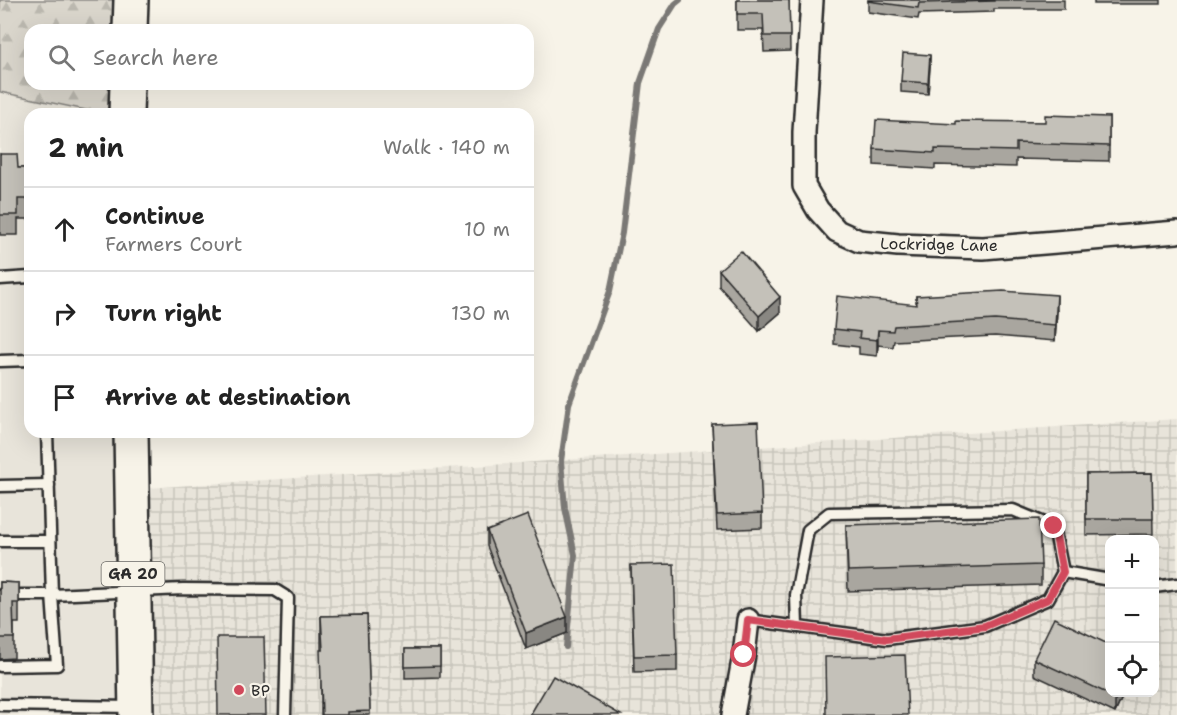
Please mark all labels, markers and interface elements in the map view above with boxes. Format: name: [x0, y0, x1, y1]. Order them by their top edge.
search box: [24, 24, 534, 90]
icon: search: [45, 41, 78, 74]
text: Search here: [93, 43, 219, 72]
text: 2 min: [48, 130, 124, 165]
text: Walk · 140 m: [383, 134, 510, 160]
text: Continue: [105, 202, 205, 231]
icon: ahead: [48, 213, 81, 246]
text: 10 m: [464, 216, 510, 242]
text: Farmers Court: [105, 231, 242, 257]
street label: Lockridge Lane: [880, 233, 998, 256]
icon: right: [48, 297, 81, 330]
text: Turn right: [105, 299, 222, 328]
text: 130 m: [451, 300, 510, 326]
icon: arrive: [48, 381, 81, 414]
text: Arrive at destination: [105, 383, 351, 412]
route end: [1040, 512, 1066, 538]
map controls: [1105, 535, 1159, 697]
button: +: [1105, 535, 1159, 589]
road number: GA 20: [102, 562, 164, 586]
button: −: [1105, 589, 1159, 643]
route start: [730, 641, 756, 667]
button: locate: [1105, 643, 1159, 697]
place label: BP: [251, 680, 270, 701]
marker: BP: [232, 683, 246, 697]

